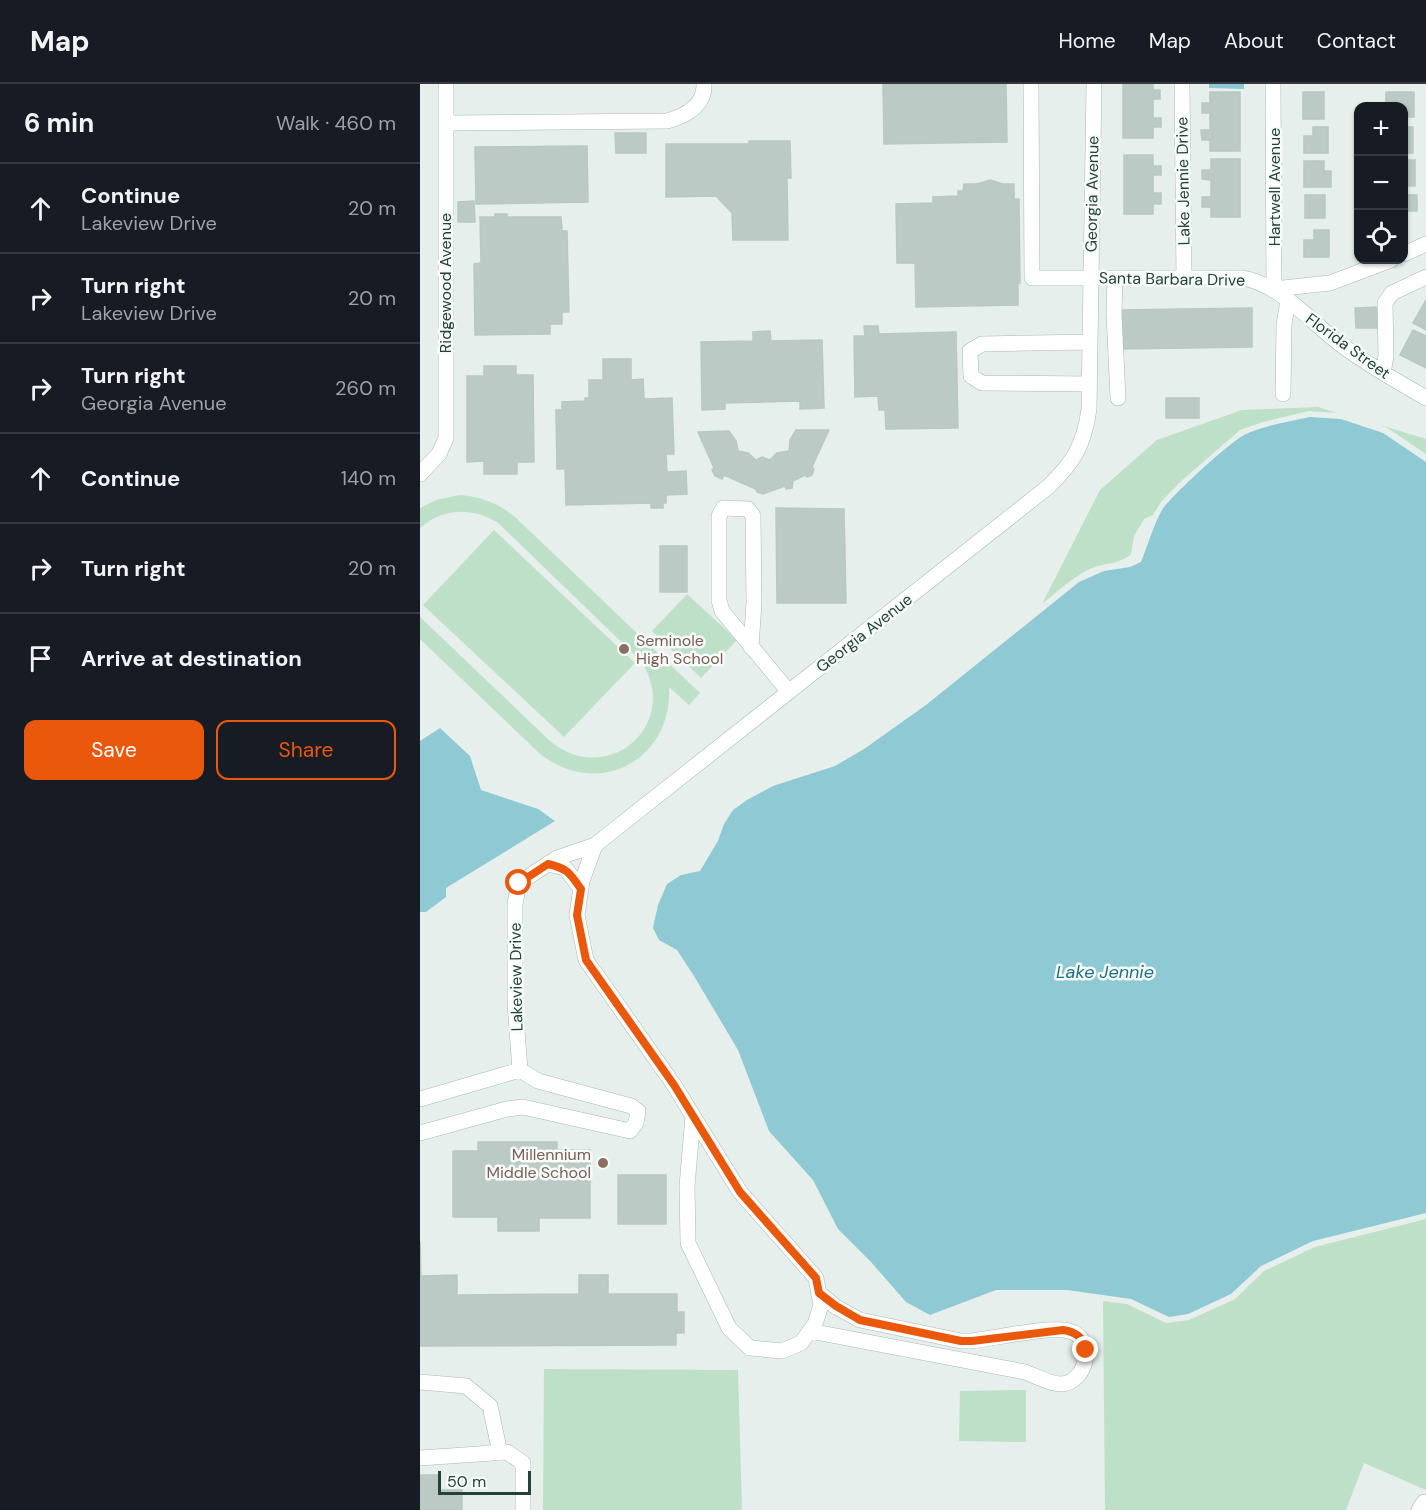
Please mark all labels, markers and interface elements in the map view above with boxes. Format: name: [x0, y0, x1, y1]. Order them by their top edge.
text: Map: [30, 23, 90, 60]
text: Home: [1058, 27, 1116, 55]
text: Map: [1149, 27, 1191, 55]
text: About: [1224, 27, 1284, 55]
text: Contact: [1317, 27, 1396, 55]
map controls: [1354, 102, 1408, 264]
button: +: [1354, 102, 1408, 156]
text: 6 min: [24, 106, 94, 140]
text: Walk · 460 m: [276, 110, 396, 136]
street label: Lake Jennie Drive: [1171, 117, 1195, 245]
street label: Hartwell Avenue: [1264, 128, 1285, 246]
street label: Georgia Avenue: [1080, 136, 1104, 252]
button: −: [1354, 156, 1408, 210]
text: Continue: [81, 181, 180, 210]
icon: ahead: [24, 192, 57, 225]
text: 20 m: [348, 195, 396, 221]
text: Lakeview Drive: [81, 210, 217, 236]
button: locate: [1354, 210, 1408, 264]
street label: Ridgewood Avenue: [435, 213, 456, 353]
street label: Santa Barbara Drive: [1099, 267, 1245, 291]
text: Turn right: [81, 271, 186, 300]
icon: right: [24, 282, 57, 315]
text: 20 m: [348, 285, 396, 311]
text: Lakeview Drive: [81, 300, 217, 326]
street label: Florida Street: [1301, 308, 1395, 384]
text: Turn right: [81, 361, 186, 390]
icon: right: [24, 372, 57, 405]
text: 260 m: [335, 375, 396, 401]
text: Georgia Avenue: [81, 390, 227, 416]
icon: ahead: [24, 462, 57, 495]
text: Continue: [81, 464, 180, 493]
text: 140 m: [341, 465, 396, 491]
icon: right: [24, 552, 57, 585]
text: Turn right: [81, 554, 186, 583]
text: 20 m: [348, 555, 396, 581]
street label: Georgia Avenue: [812, 589, 916, 677]
place label: Seminole High School: [636, 630, 723, 669]
icon: arrive: [24, 642, 57, 675]
marker: Seminole High School: [617, 642, 631, 656]
text: Arrive at destination: [81, 644, 302, 673]
button: Save: [24, 720, 204, 780]
button: Share: [216, 720, 396, 780]
route start: [505, 869, 531, 895]
street label: Lakeview Drive: [505, 922, 527, 1032]
water label: Lake Jennie: [1056, 960, 1154, 984]
place label: Millennium Middle School: [487, 1144, 591, 1183]
marker: Millennium Middle School: [596, 1156, 610, 1170]
route end: [1072, 1336, 1098, 1362]
scale bar: [438, 1468, 531, 1496]
text: 50 m: [447, 1471, 486, 1492]

